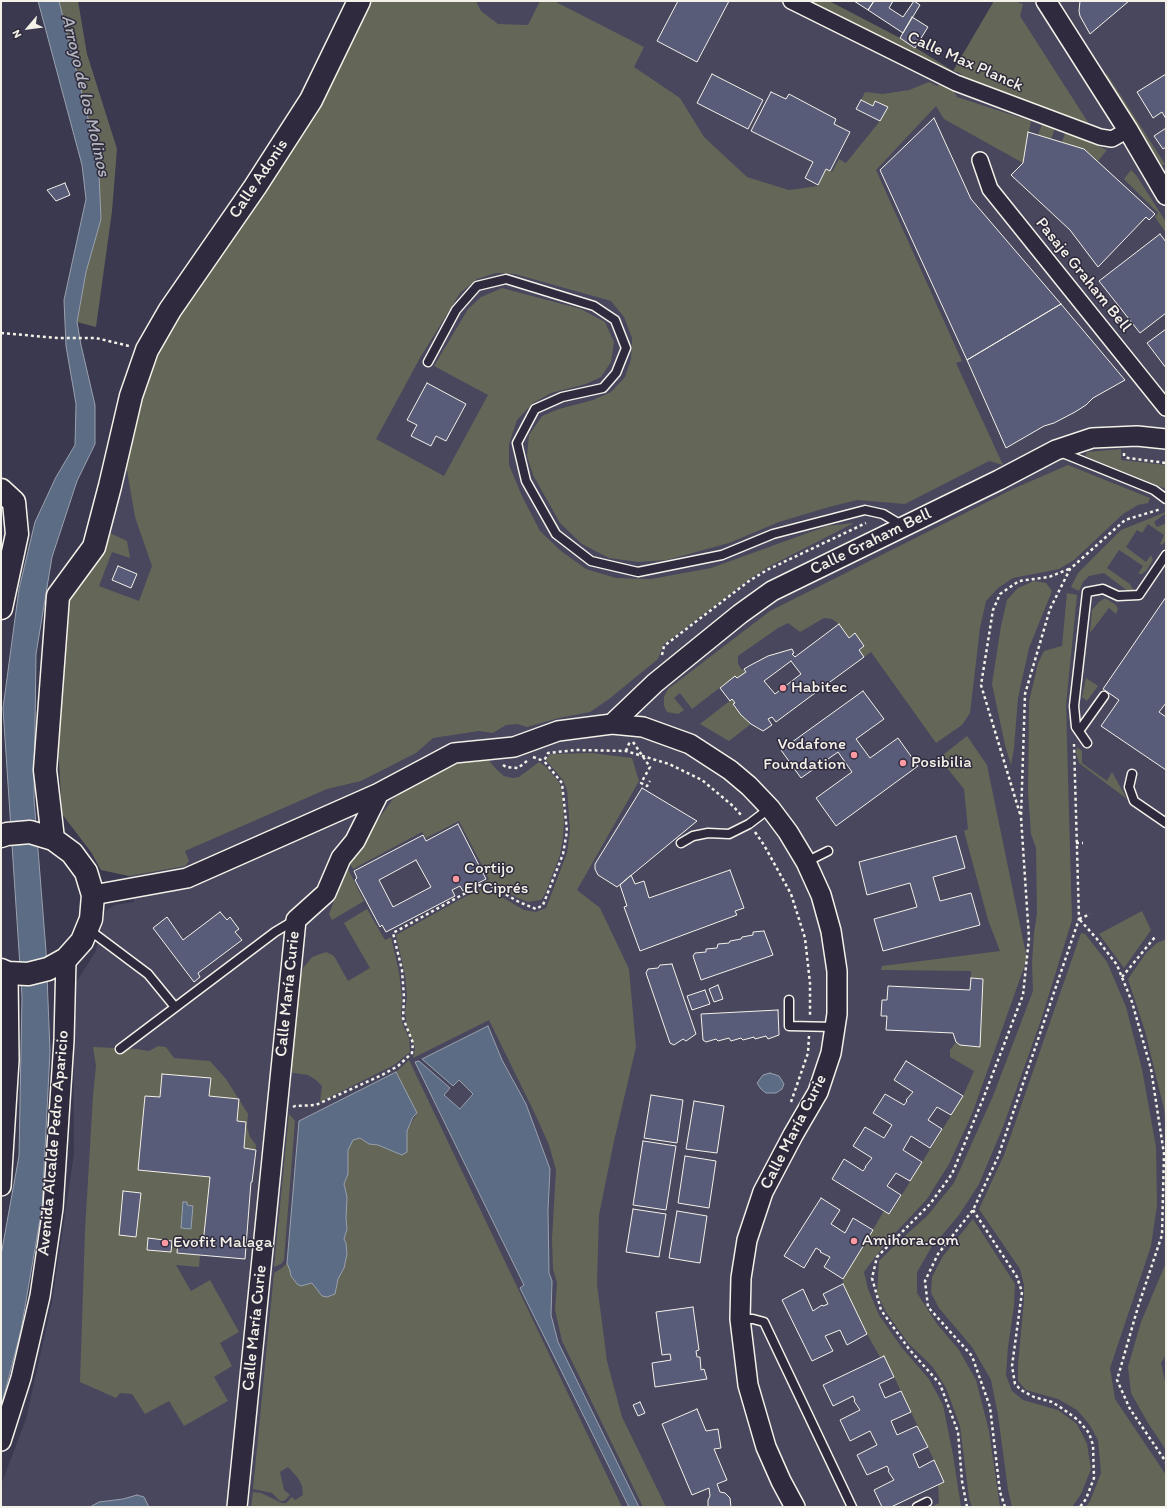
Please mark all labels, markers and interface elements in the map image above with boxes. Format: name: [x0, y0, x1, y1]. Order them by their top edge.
north arrow: [8, 8, 48, 48]
water label: Arroyo de los Molinos: [56, 13, 114, 179]
street label: Calle Max Planck: [904, 27, 1026, 97]
text: N: [9, 28, 24, 40]
street label: Calle Adonis: [225, 135, 293, 223]
street label: Pasaje Graham Bell: [1031, 214, 1135, 336]
street label: Calle Graham Bell: [807, 504, 935, 580]
place label: Habitec: [791, 678, 847, 698]
marker: Habitec: [778, 683, 788, 693]
place label: Vodafone Foundation: [763, 735, 846, 775]
marker: Vodafone Foundation: [849, 750, 859, 760]
place label: Posibilia: [911, 753, 972, 773]
marker: Posibilia: [898, 758, 908, 768]
place label: Cortijo El Ciprés: [464, 859, 528, 899]
marker: Cortijo El Ciprés: [451, 874, 461, 884]
street label: Calle María Curie: [271, 930, 305, 1058]
street label: Avenida Alcalde Pedro Aparicio: [34, 1029, 74, 1257]
street label: Calle María Curie: [756, 1071, 832, 1193]
place label: Amihora.com: [862, 1231, 959, 1251]
place label: Evofit Malaga: [173, 1233, 272, 1253]
marker: Amihora.com: [849, 1236, 859, 1246]
marker: Evofit Malaga: [160, 1238, 170, 1248]
street label: Calle María Curie: [238, 1264, 272, 1392]

